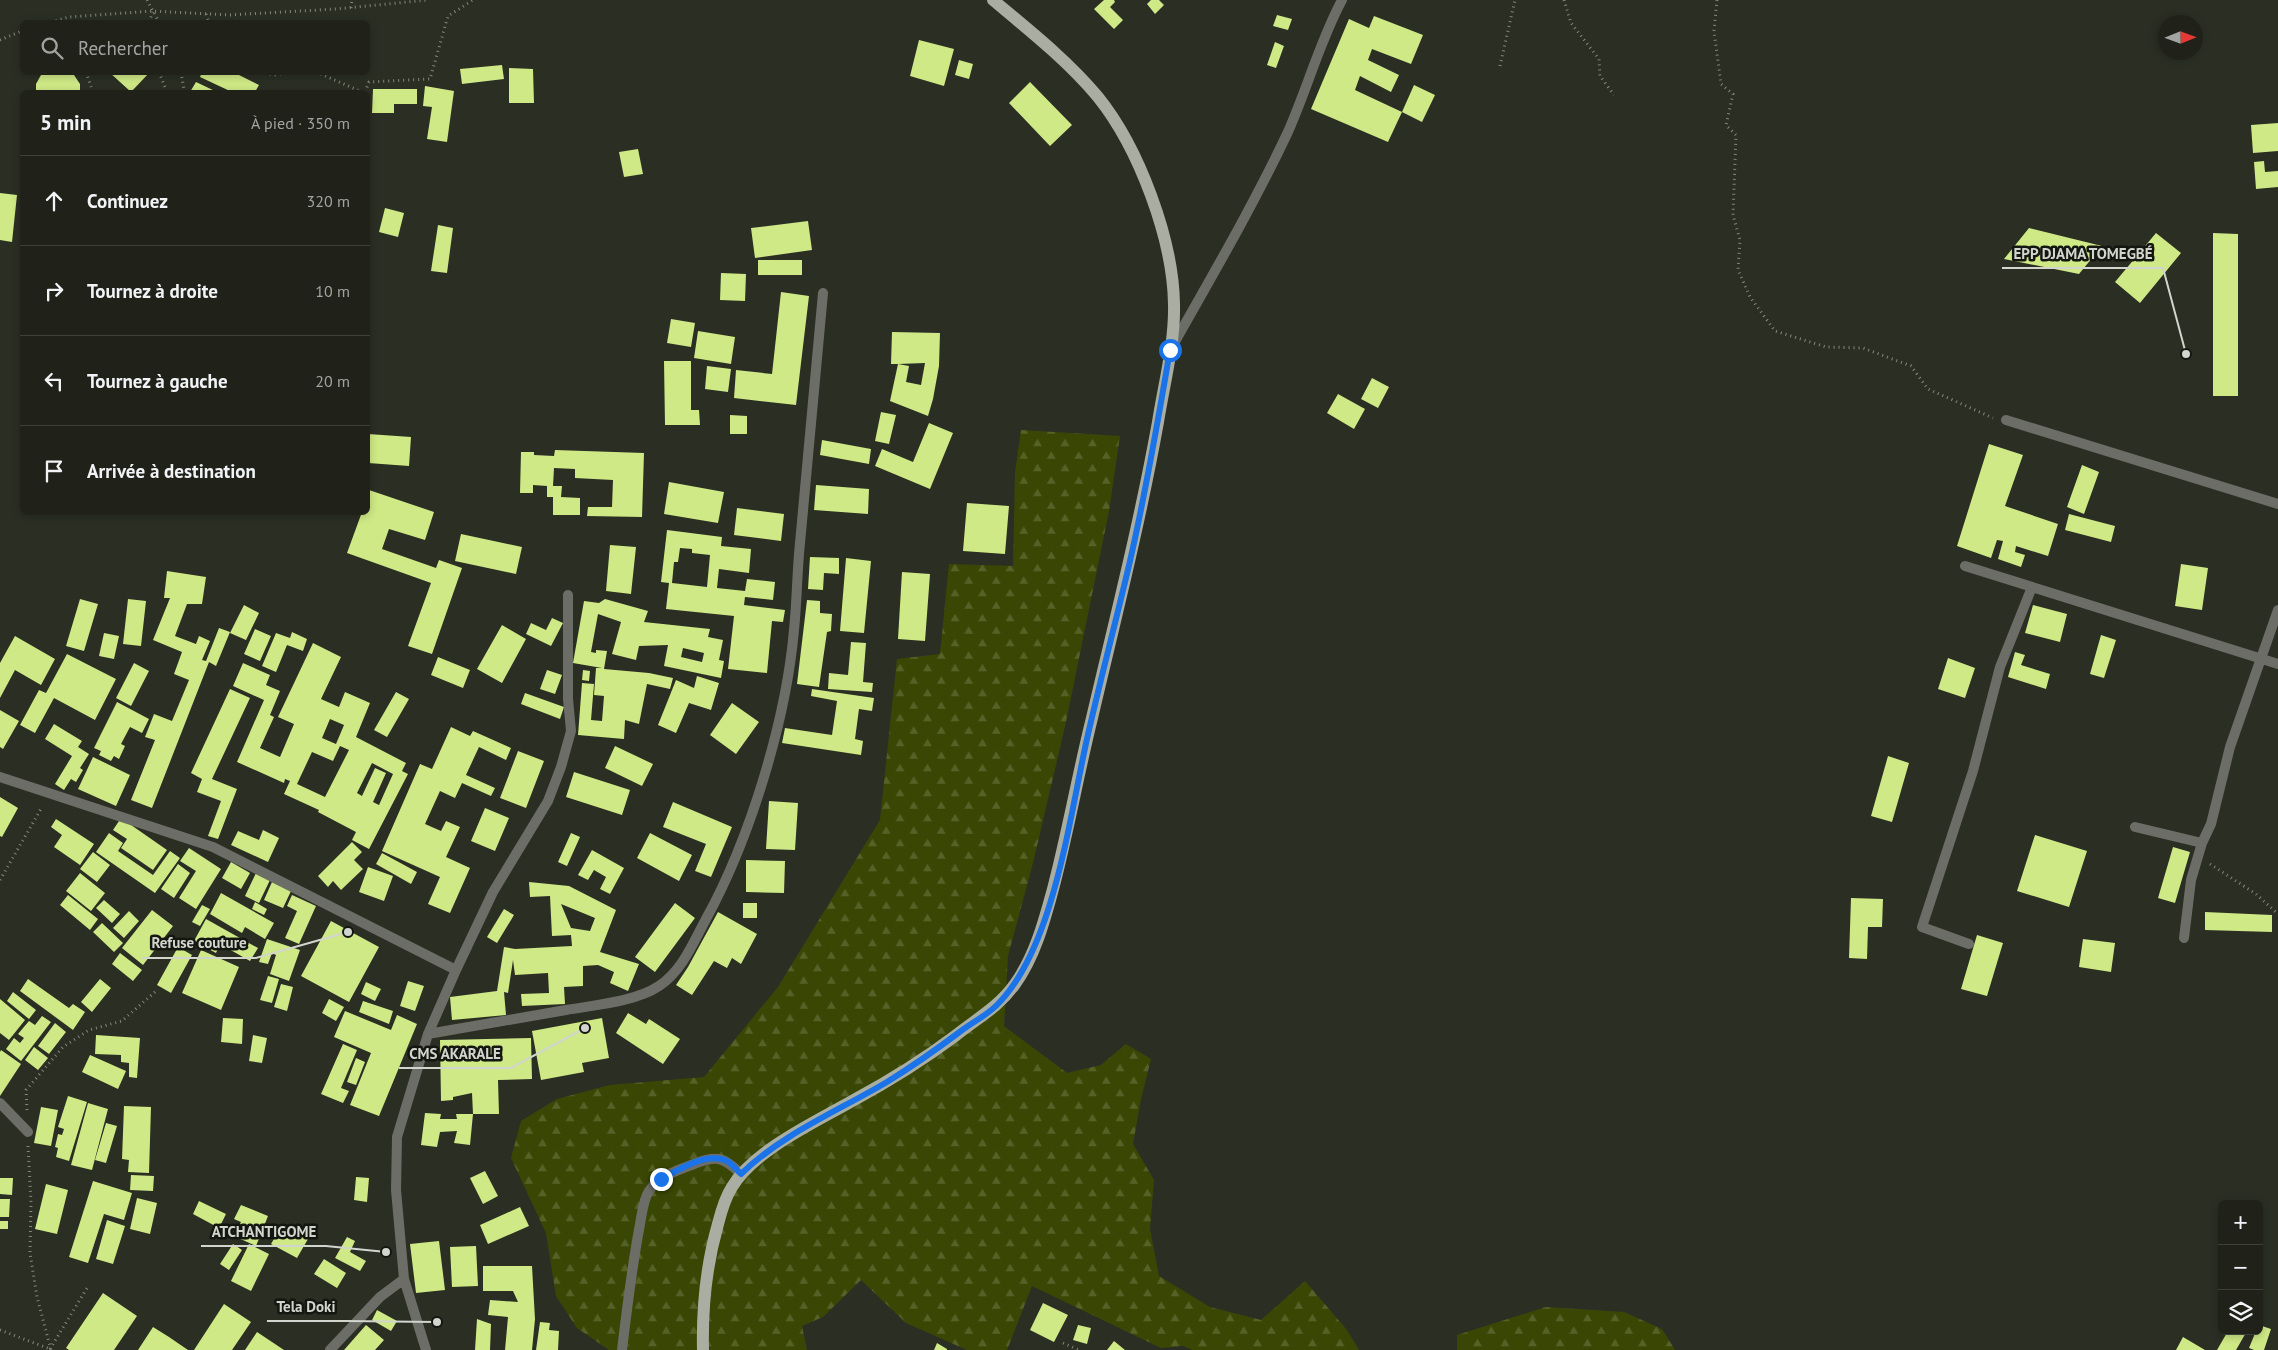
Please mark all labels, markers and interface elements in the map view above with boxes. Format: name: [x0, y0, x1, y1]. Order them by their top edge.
north arrow: [2158, 15, 2203, 60]
search box: [20, 20, 370, 75]
icon: search: [38, 34, 66, 62]
text: Rechercher: [78, 36, 168, 60]
text: 5 min: [40, 109, 91, 136]
text: À pied · 350 m: [251, 113, 350, 133]
icon: ahead: [40, 187, 68, 215]
text: Continuez: [87, 189, 168, 213]
text: 320 m: [307, 191, 350, 211]
callout: EPP DJAMA TOMEGBÉ: [2002, 238, 2163, 268]
text: EPP DJAMA TOMEGBÉ: [2014, 244, 2153, 263]
icon: right: [40, 277, 68, 305]
text: Tournez à droite: [87, 279, 218, 303]
text: 10 m: [315, 281, 350, 301]
route start: [1159, 339, 1182, 362]
icon: left: [40, 367, 68, 395]
text: Tournez à gauche: [87, 369, 228, 393]
text: 20 m: [315, 371, 350, 391]
icon: arrive: [40, 457, 68, 485]
text: Arrivée à destination: [87, 459, 256, 483]
callout: Refuse couture: [141, 928, 256, 958]
text: Refuse couture: [151, 933, 247, 952]
callout: CMS AKARALE: [399, 1038, 511, 1068]
text: CMS AKARALE: [409, 1044, 501, 1063]
route end: [650, 1168, 673, 1191]
map controls: [2218, 1200, 2263, 1335]
button: +: [2218, 1200, 2263, 1245]
callout: ATCHANTIGOME: [201, 1216, 326, 1246]
text: ATCHANTIGOME: [212, 1222, 317, 1241]
button: −: [2218, 1245, 2263, 1290]
button: layers: [2218, 1290, 2263, 1335]
callout: Tela Doki: [267, 1291, 346, 1321]
text: Tela Doki: [276, 1297, 336, 1316]

